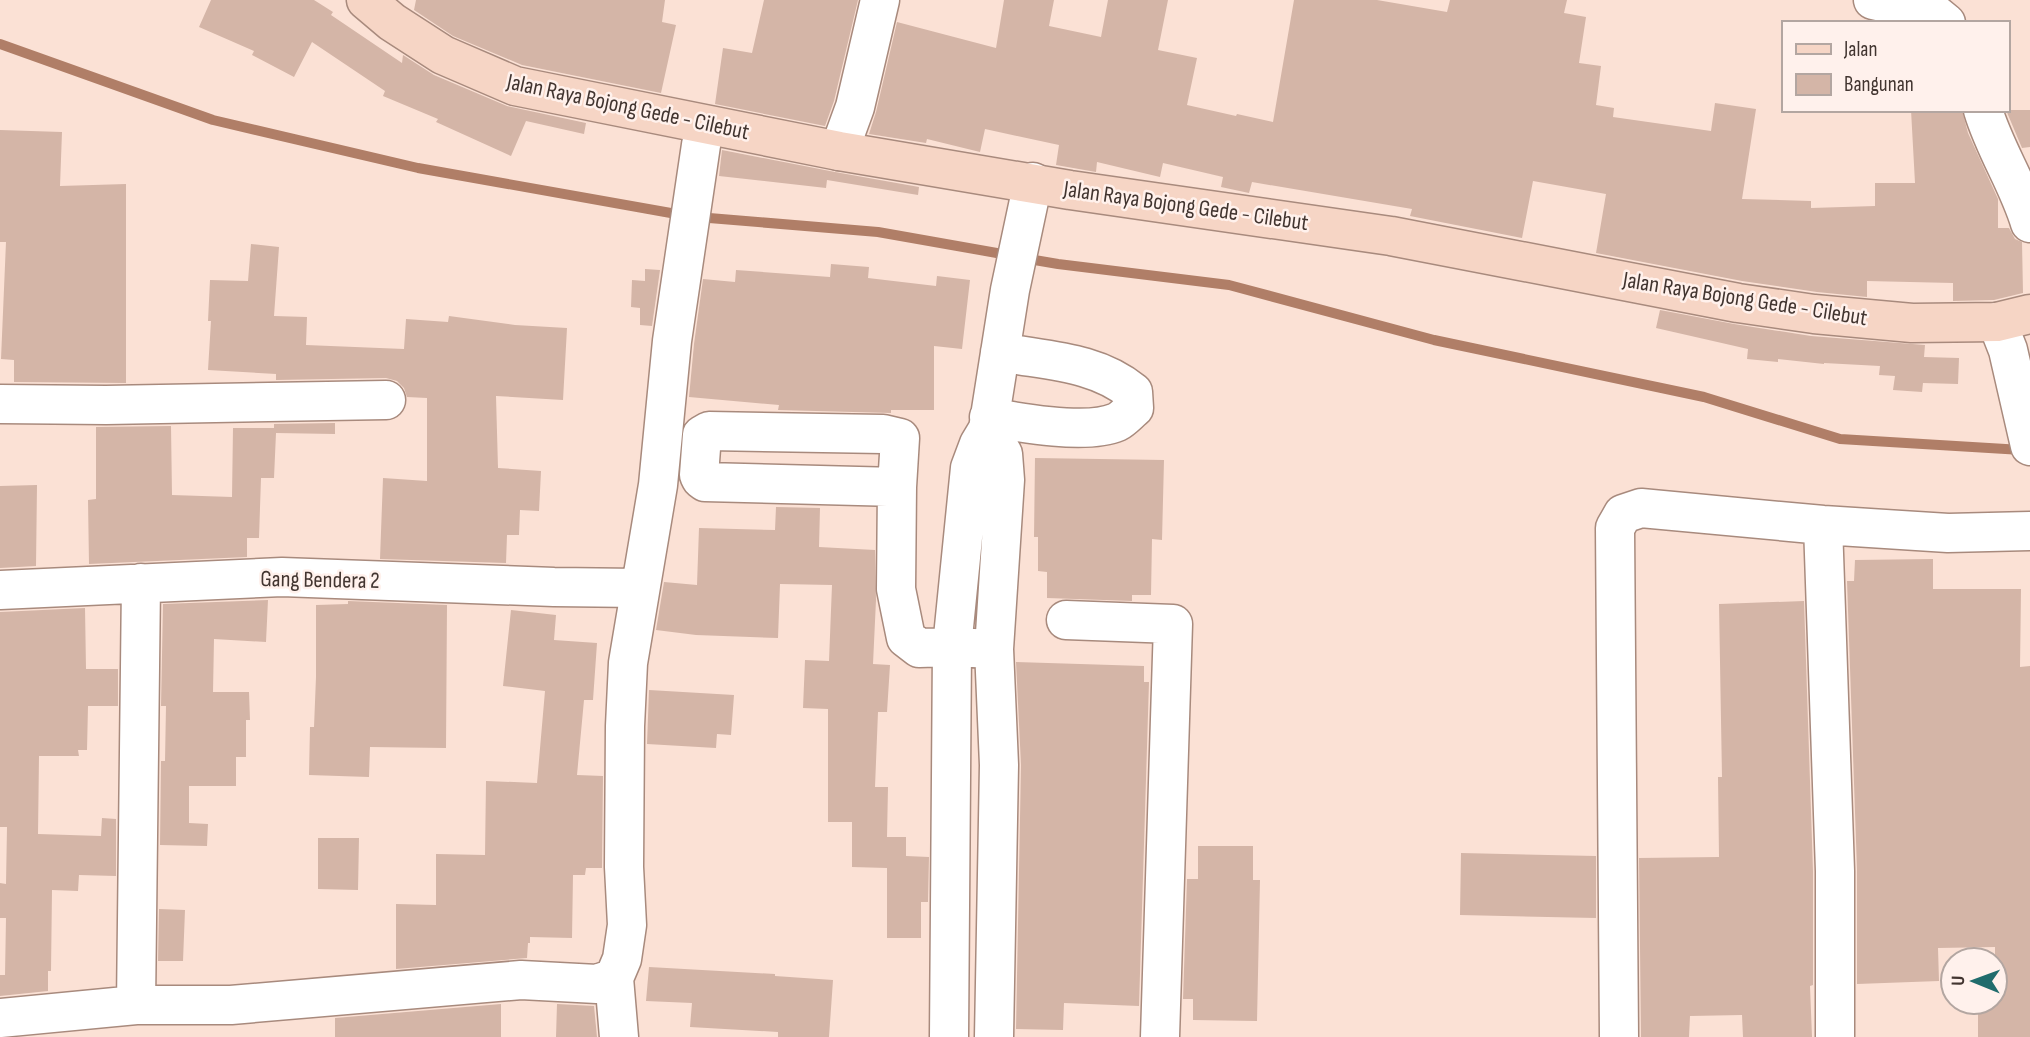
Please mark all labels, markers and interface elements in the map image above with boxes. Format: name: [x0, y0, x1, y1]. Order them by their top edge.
legend: [1782, 21, 2009, 112]
text: Jalan: [1843, 37, 1877, 62]
street label: Jalan Raya Bojong Gede - Cilebut: [503, 67, 752, 146]
text: Bangunan: [1844, 72, 1914, 97]
street label: Jalan Raya Bojong Gede - Cilebut: [1061, 175, 1310, 237]
street label: Jalan Raya Bojong Gede - Cilebut: [1620, 266, 1869, 332]
street label: Gang Bendera 2: [260, 565, 380, 595]
north arrow: [1939, 946, 2009, 1016]
text: U: [1947, 976, 1970, 986]

